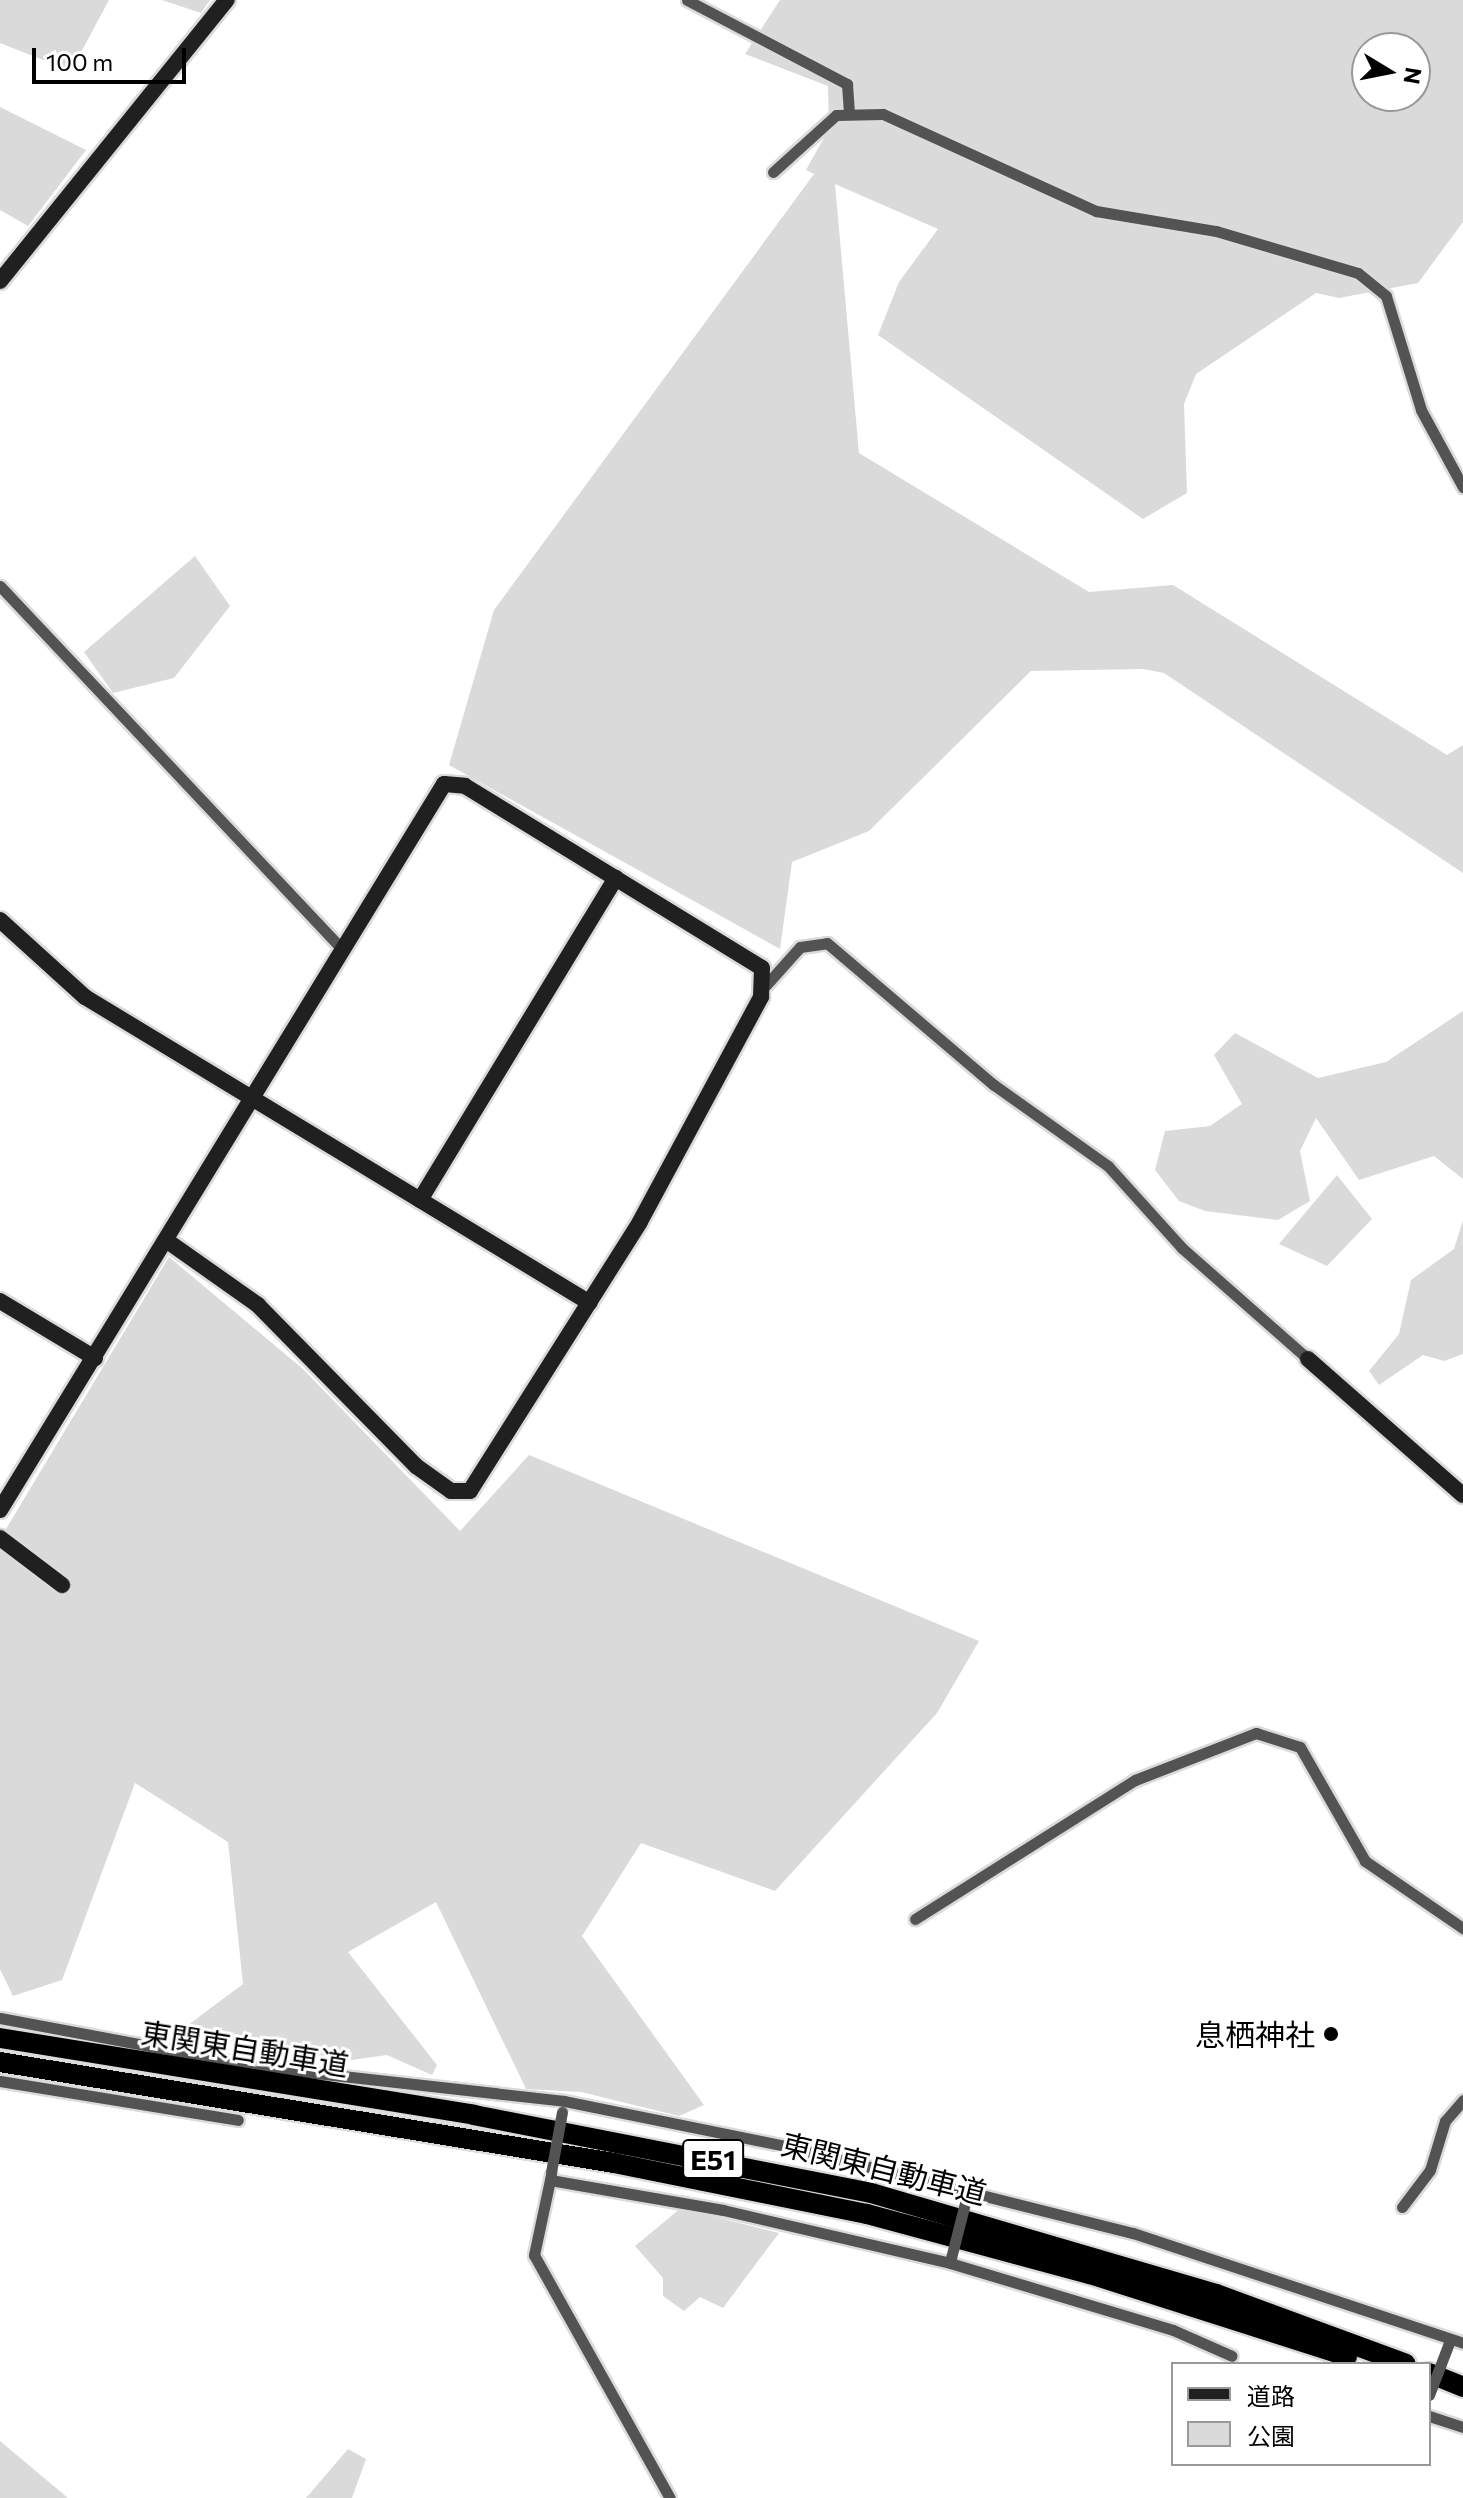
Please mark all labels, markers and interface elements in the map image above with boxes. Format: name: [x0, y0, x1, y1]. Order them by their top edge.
scale bar: [36, 32, 190, 82]
north arrow: [1351, 32, 1431, 112]
text: 100 m: [46, 47, 113, 76]
text: N: [1398, 65, 1428, 86]
street label: 東関東自動車道: [138, 2014, 352, 2082]
place label: 息栖神社: [1195, 2016, 1315, 2052]
marker: 息栖神社: [1322, 2025, 1340, 2043]
street label: 東関東自動車道: [778, 2125, 990, 2211]
road number: E51: [681, 2135, 745, 2183]
legend: [1171, 2362, 1431, 2466]
text: 道路: [1247, 2381, 1295, 2410]
text: 公園: [1247, 2421, 1295, 2450]

